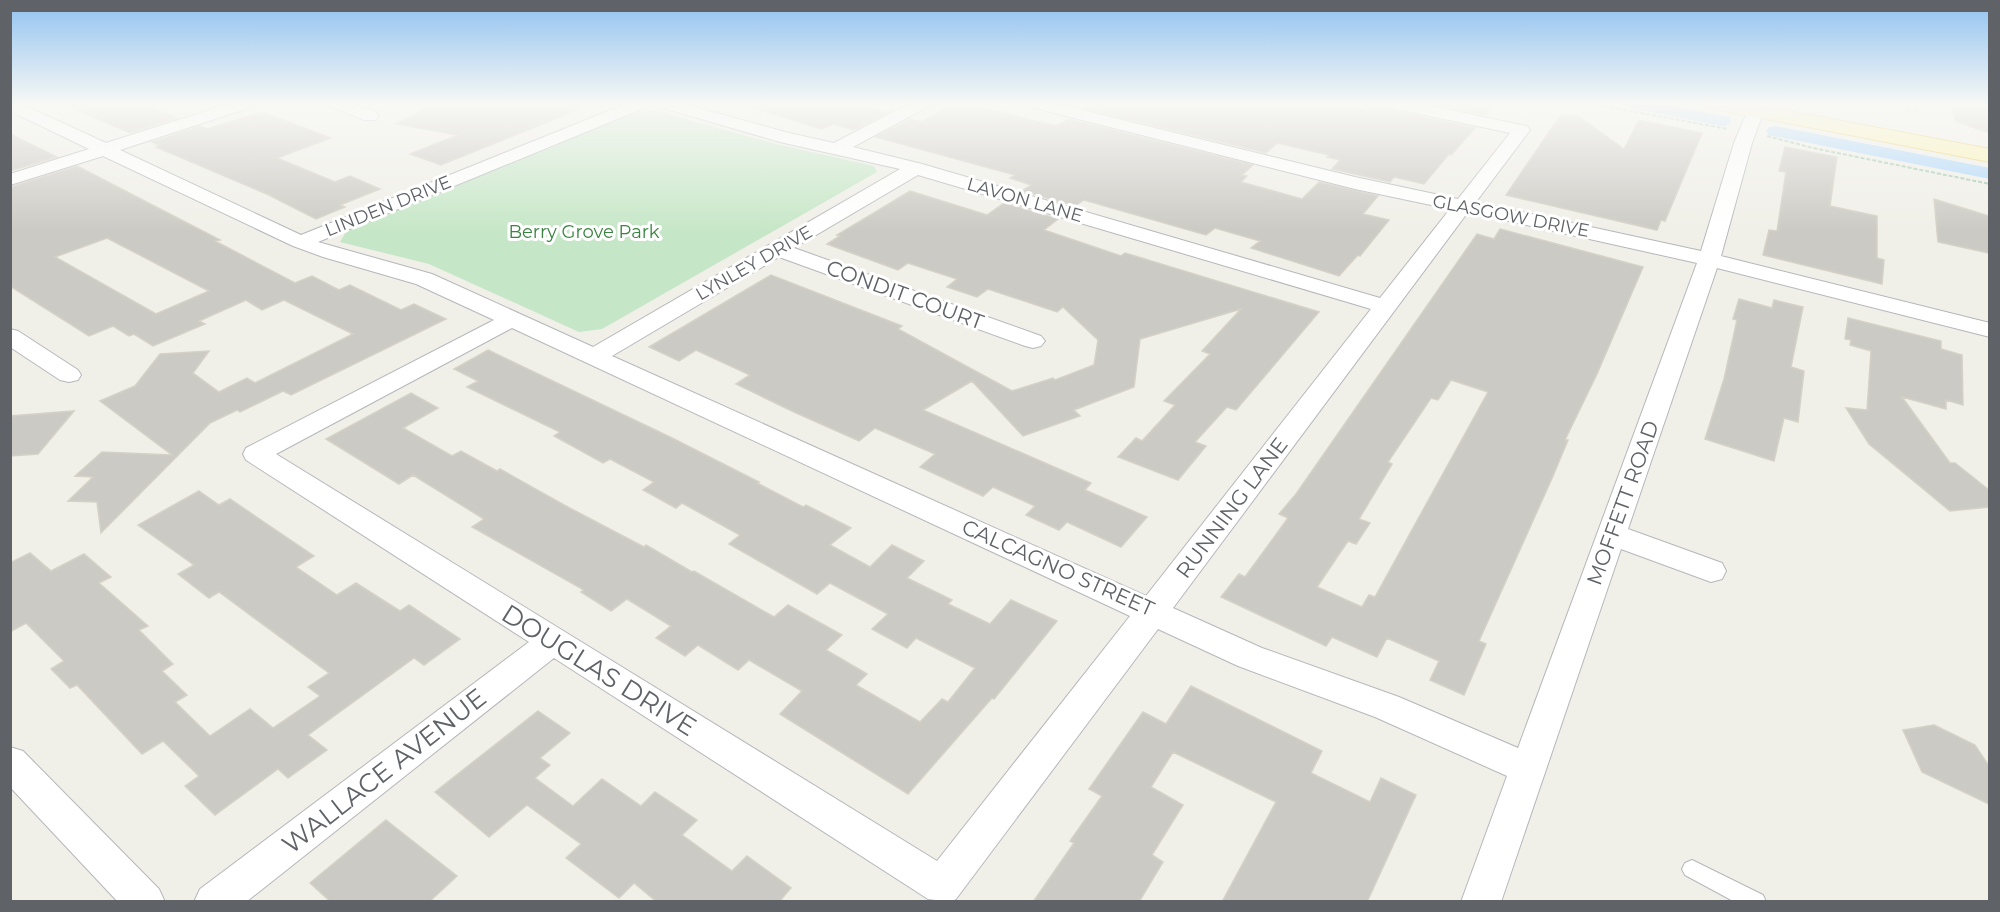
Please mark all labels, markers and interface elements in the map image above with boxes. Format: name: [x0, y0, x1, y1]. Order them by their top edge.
street label: LINDEN DRIVE: [322, 171, 454, 241]
street label: LAVON LANE: [964, 173, 1086, 227]
street label: GLASGOW DRIVE: [1431, 190, 1591, 242]
park label: Berry Grove Park: [508, 221, 660, 243]
street label: LYNLEY DRIVE: [692, 221, 816, 305]
street label: CONDIT COURT: [823, 254, 987, 335]
street label: MOFFETT ROAD: [1581, 417, 1664, 588]
street label: RUNNING LANE: [1171, 432, 1293, 583]
street label: CALCAGNO STREET: [958, 514, 1158, 621]
street label: DOUGLAS DRIVE: [496, 597, 702, 743]
street label: WALLACE AVENUE: [276, 681, 492, 861]

